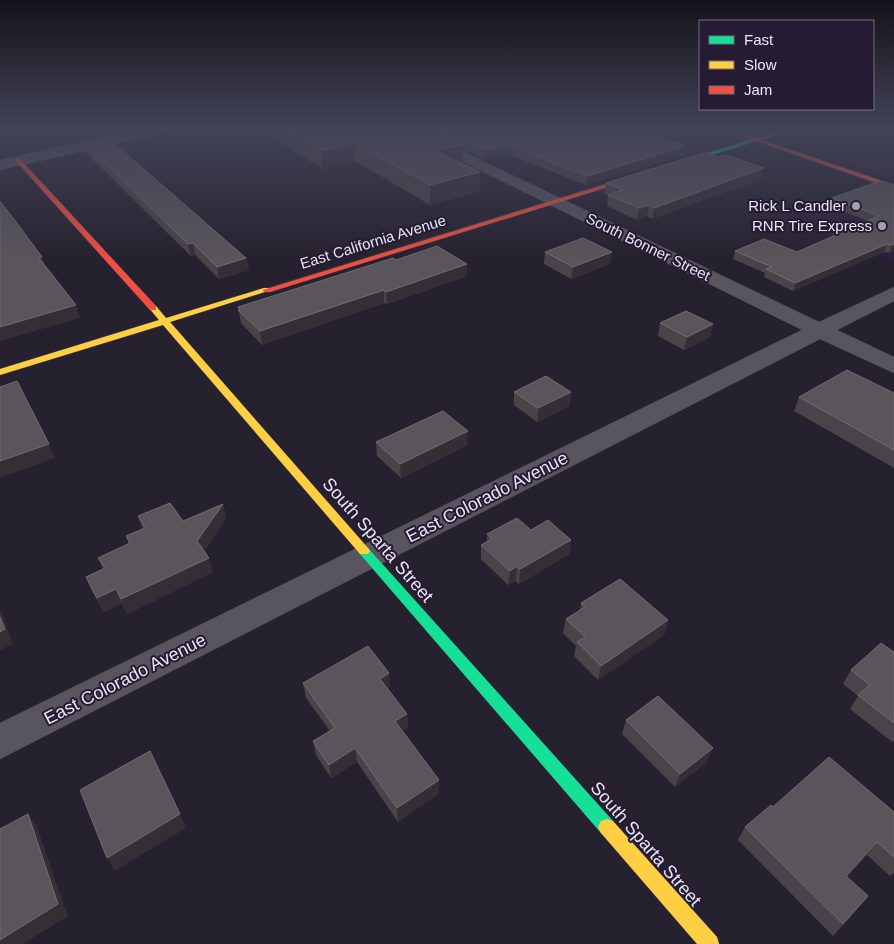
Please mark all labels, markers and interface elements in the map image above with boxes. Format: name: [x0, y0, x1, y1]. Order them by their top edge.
legend: [699, 20, 874, 110]
text: Fast: [744, 31, 774, 48]
text: Slow: [744, 56, 777, 73]
text: Jam: [744, 81, 772, 98]
place label: Rick L Candler: [748, 197, 846, 214]
marker: Rick L Candler: [850, 200, 862, 212]
street label: South Bonner Street: [583, 209, 714, 284]
street label: East California Avenue: [298, 211, 448, 272]
place label: RNR Tire Express: [752, 217, 872, 234]
marker: RNR Tire Express: [876, 220, 888, 232]
street label: East Colorado Avenue: [403, 448, 571, 546]
street label: South Sparta Street: [319, 474, 437, 606]
street label: East Colorado Avenue: [41, 630, 209, 728]
street label: South Sparta Street: [587, 778, 705, 910]

